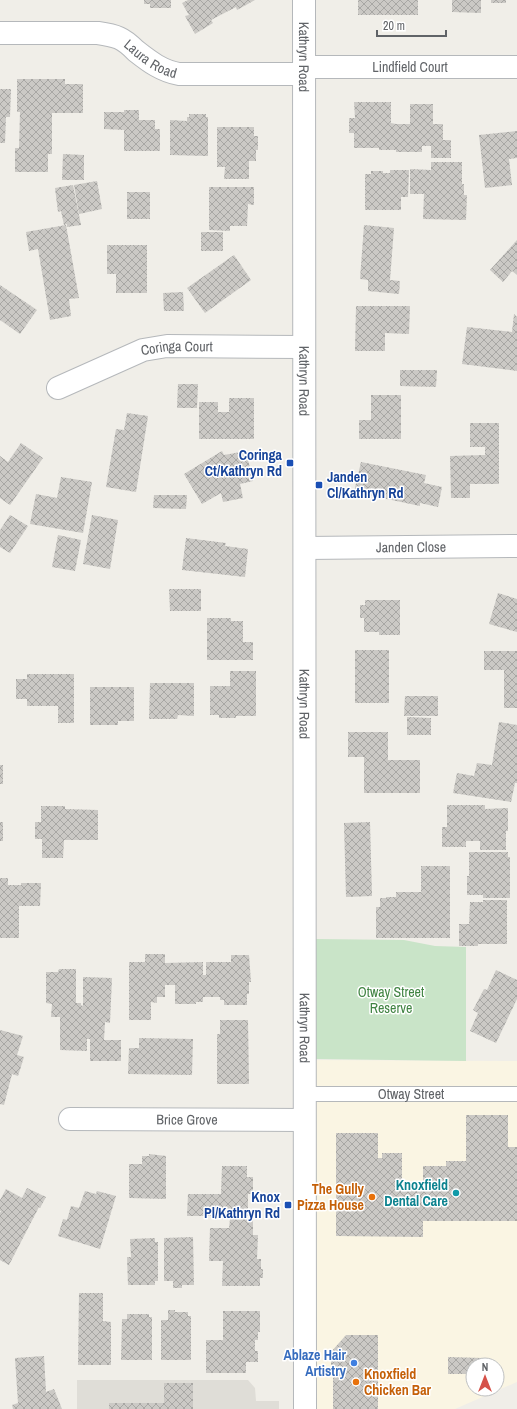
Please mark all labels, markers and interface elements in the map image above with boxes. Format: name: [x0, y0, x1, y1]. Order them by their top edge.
scale bar: [377, 12, 446, 38]
text: 20 m: [383, 18, 405, 34]
street label: Kathryn Road: [295, 22, 313, 92]
street label: Laura Road: [121, 35, 179, 82]
street label: Lindfield Court: [372, 58, 448, 76]
street label: Coringa Court: [139, 337, 213, 359]
street label: Kathryn Road: [295, 346, 313, 416]
place label: Coringa Ct/Kathryn Rd: [205, 446, 283, 480]
marker: Coringa Ct/Kathryn Rd: [285, 458, 295, 468]
place label: Janden Cl/Kathryn Rd: [327, 468, 404, 502]
marker: Janden Cl/Kathryn Rd: [314, 480, 324, 490]
street label: Janden Close: [376, 538, 446, 556]
street label: Kathryn Road: [295, 669, 314, 739]
park label: Otway Street Reserve: [358, 983, 424, 1017]
street label: Kathryn Road: [296, 993, 314, 1063]
street label: Otway Street: [378, 1085, 444, 1103]
street label: Brice Grove: [156, 1110, 218, 1129]
place label: Knoxfield Dental Care: [384, 1176, 448, 1210]
place label: The Gully Pizza House: [297, 1180, 365, 1214]
place label: Knox Pl/Kathryn Rd: [204, 1188, 281, 1222]
marker: Knoxfield Dental Care: [451, 1188, 461, 1198]
marker: The Gully Pizza House: [367, 1192, 377, 1202]
marker: Knox Pl/Kathryn Rd: [283, 1200, 293, 1210]
place label: Ablaze Hair Artistry: [283, 1346, 347, 1380]
north arrow: [465, 1357, 505, 1397]
marker: Ablaze Hair Artistry: [349, 1358, 359, 1368]
text: N: [482, 1360, 488, 1374]
place label: Knoxfield Chicken Bar: [364, 1365, 432, 1399]
marker: Knoxfield Chicken Bar: [351, 1377, 361, 1387]

